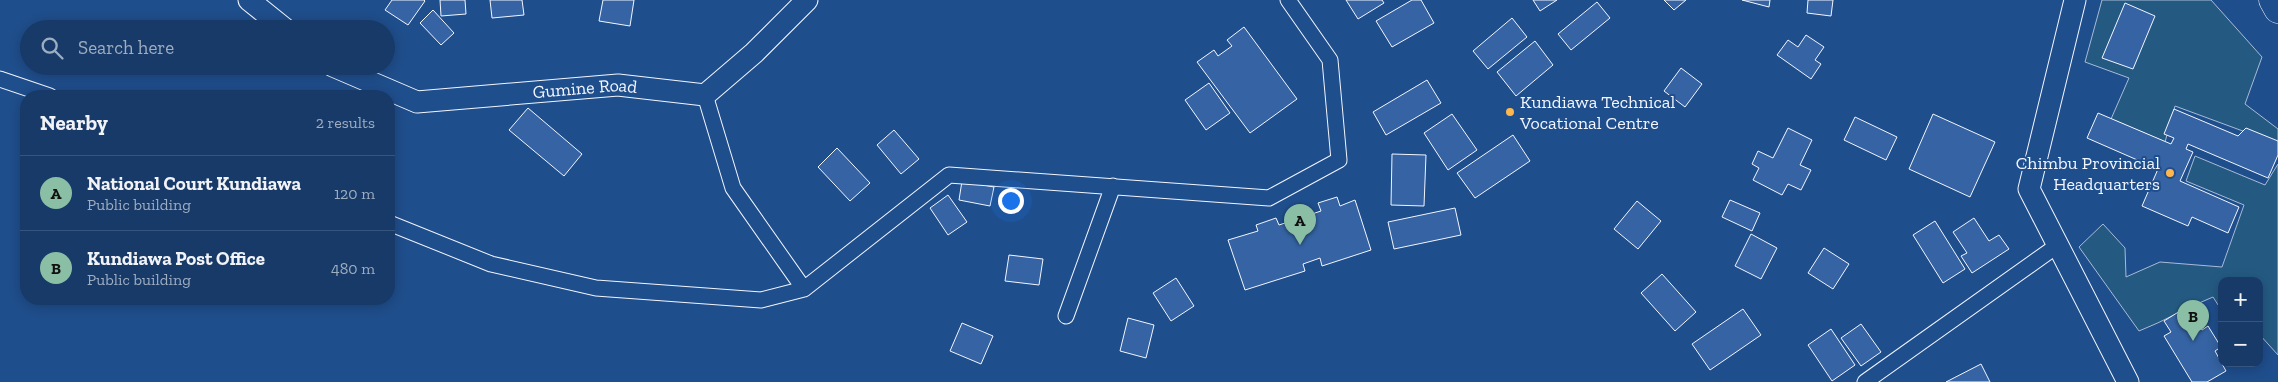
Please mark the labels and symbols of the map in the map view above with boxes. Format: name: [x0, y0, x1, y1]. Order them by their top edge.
street label: Gumine Road: [532, 74, 639, 103]
place label: Kundiawa Technical Vocational Centre: [1519, 91, 1676, 134]
marker: Kundiawa Technical Vocational Centre: [1504, 106, 1516, 118]
place label: Chimbu Provincial Headquarters: [2016, 152, 2160, 195]
marker: Chimbu Provincial Headquarters: [2164, 167, 2176, 179]
your location: [998, 188, 1024, 214]
pin: A: [1284, 204, 1316, 245]
pin: B: [2177, 300, 2209, 341]

